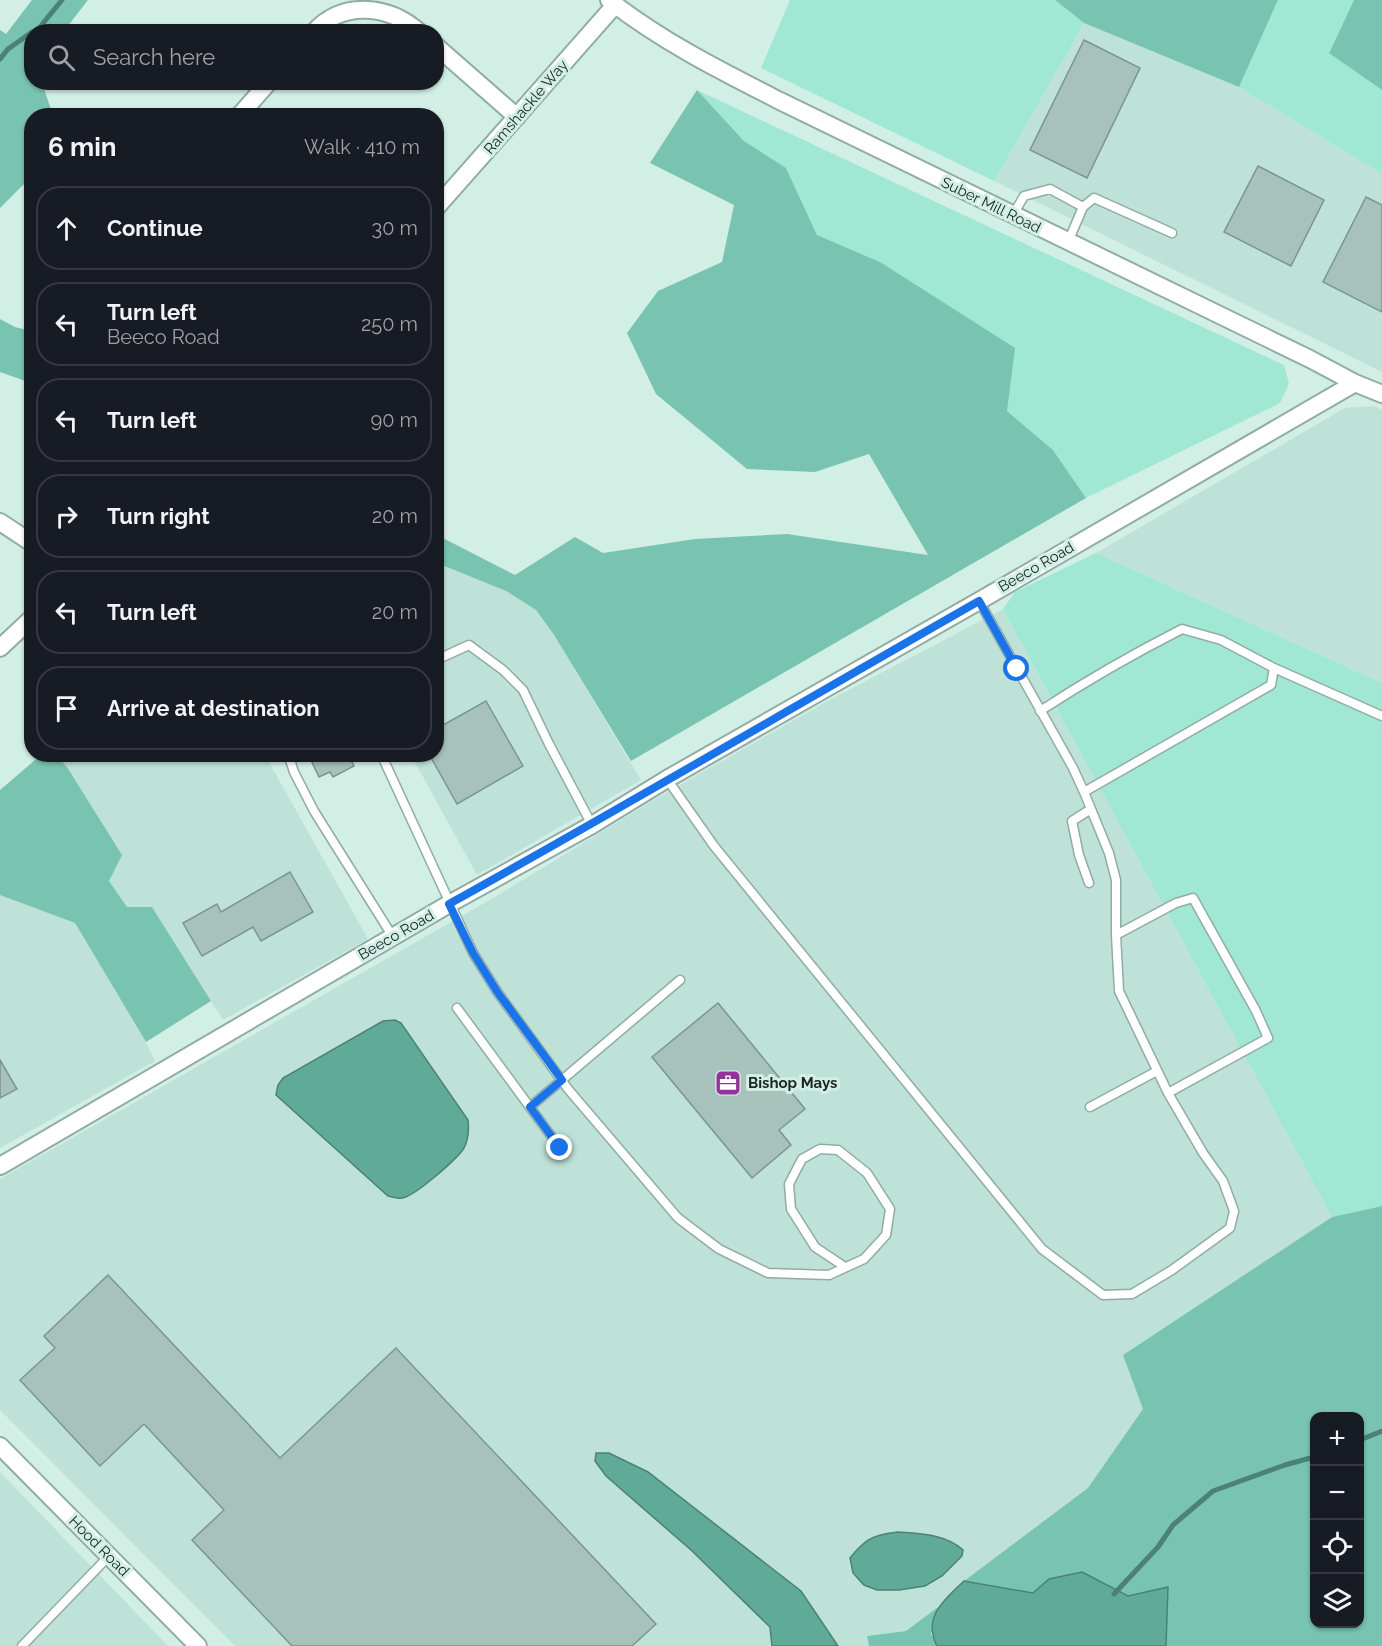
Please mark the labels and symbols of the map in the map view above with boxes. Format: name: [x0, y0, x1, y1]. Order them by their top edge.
street label: Ramshackle Way: [480, 56, 572, 158]
street label: Suber Mill Road: [938, 173, 1044, 237]
street label: Beeco Road: [995, 538, 1077, 596]
route start: [1003, 655, 1029, 681]
street label: Beeco Road: [355, 906, 437, 964]
office icon: Bishop Mays: [713, 1068, 743, 1098]
place label: Bishop Mays: [748, 1074, 837, 1092]
route end: [546, 1134, 572, 1160]
street label: Hood Road: [65, 1512, 133, 1580]

